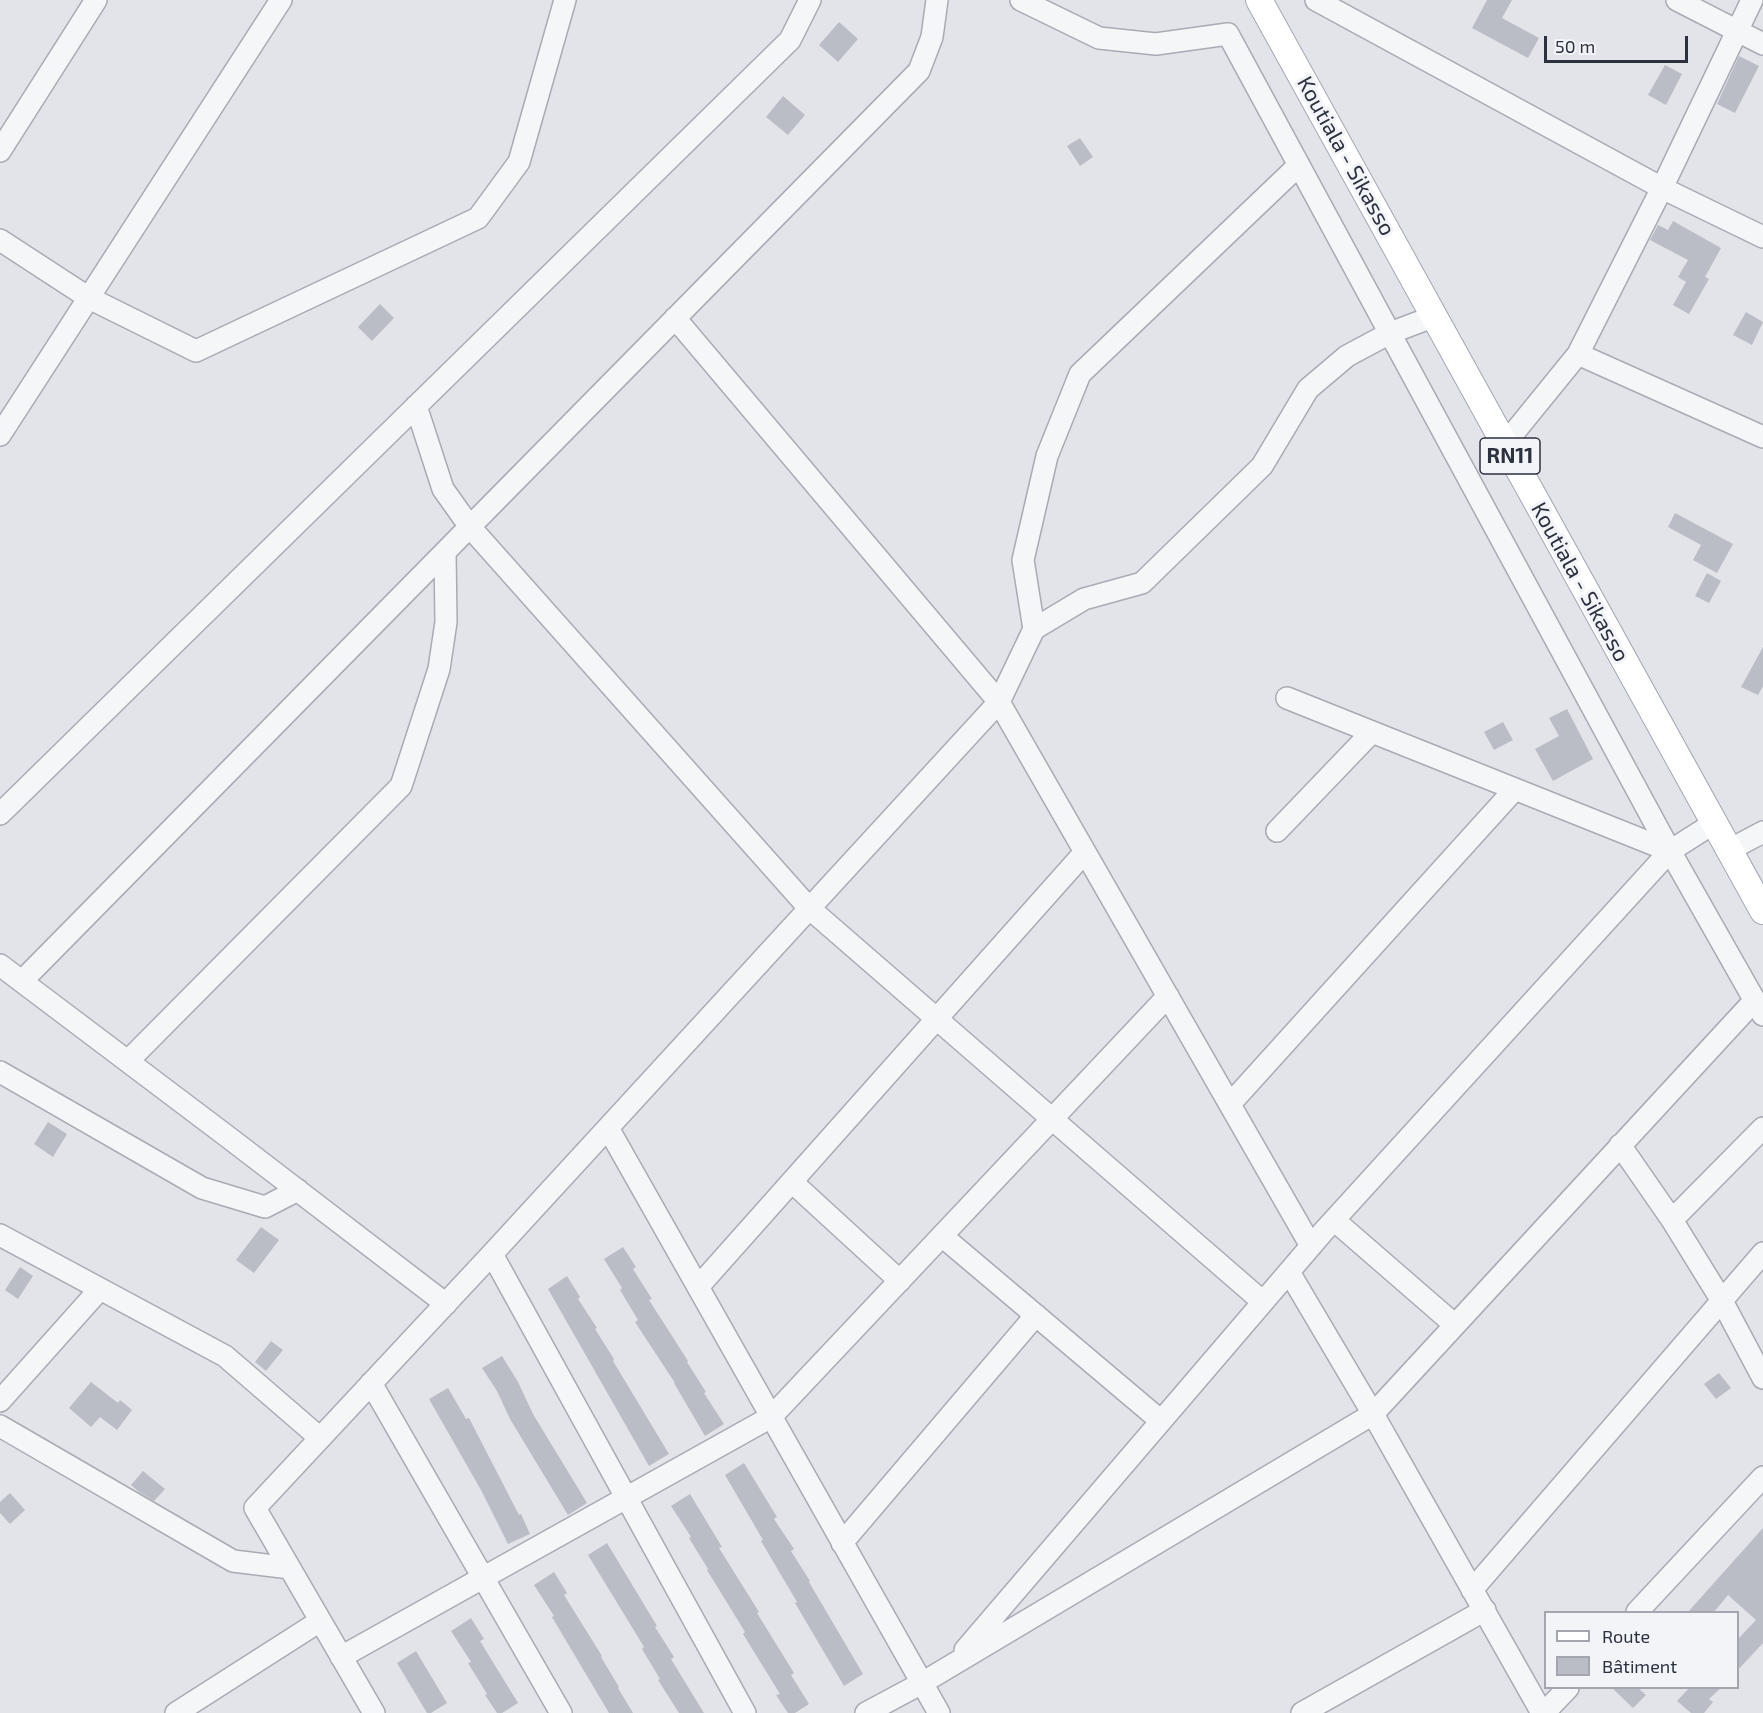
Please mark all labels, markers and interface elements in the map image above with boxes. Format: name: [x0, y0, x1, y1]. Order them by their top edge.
scale bar: [1547, 24, 1691, 62]
text: 50 m: [1555, 35, 1595, 57]
street label: Koutiala - Sikasso: [1291, 72, 1401, 240]
road number: RN11: [1480, 438, 1540, 474]
street label: Koutiala - Sikasso: [1525, 498, 1635, 666]
legend: [1544, 1611, 1739, 1689]
text: Route: [1602, 1625, 1650, 1647]
text: Bâtiment: [1602, 1655, 1677, 1677]

